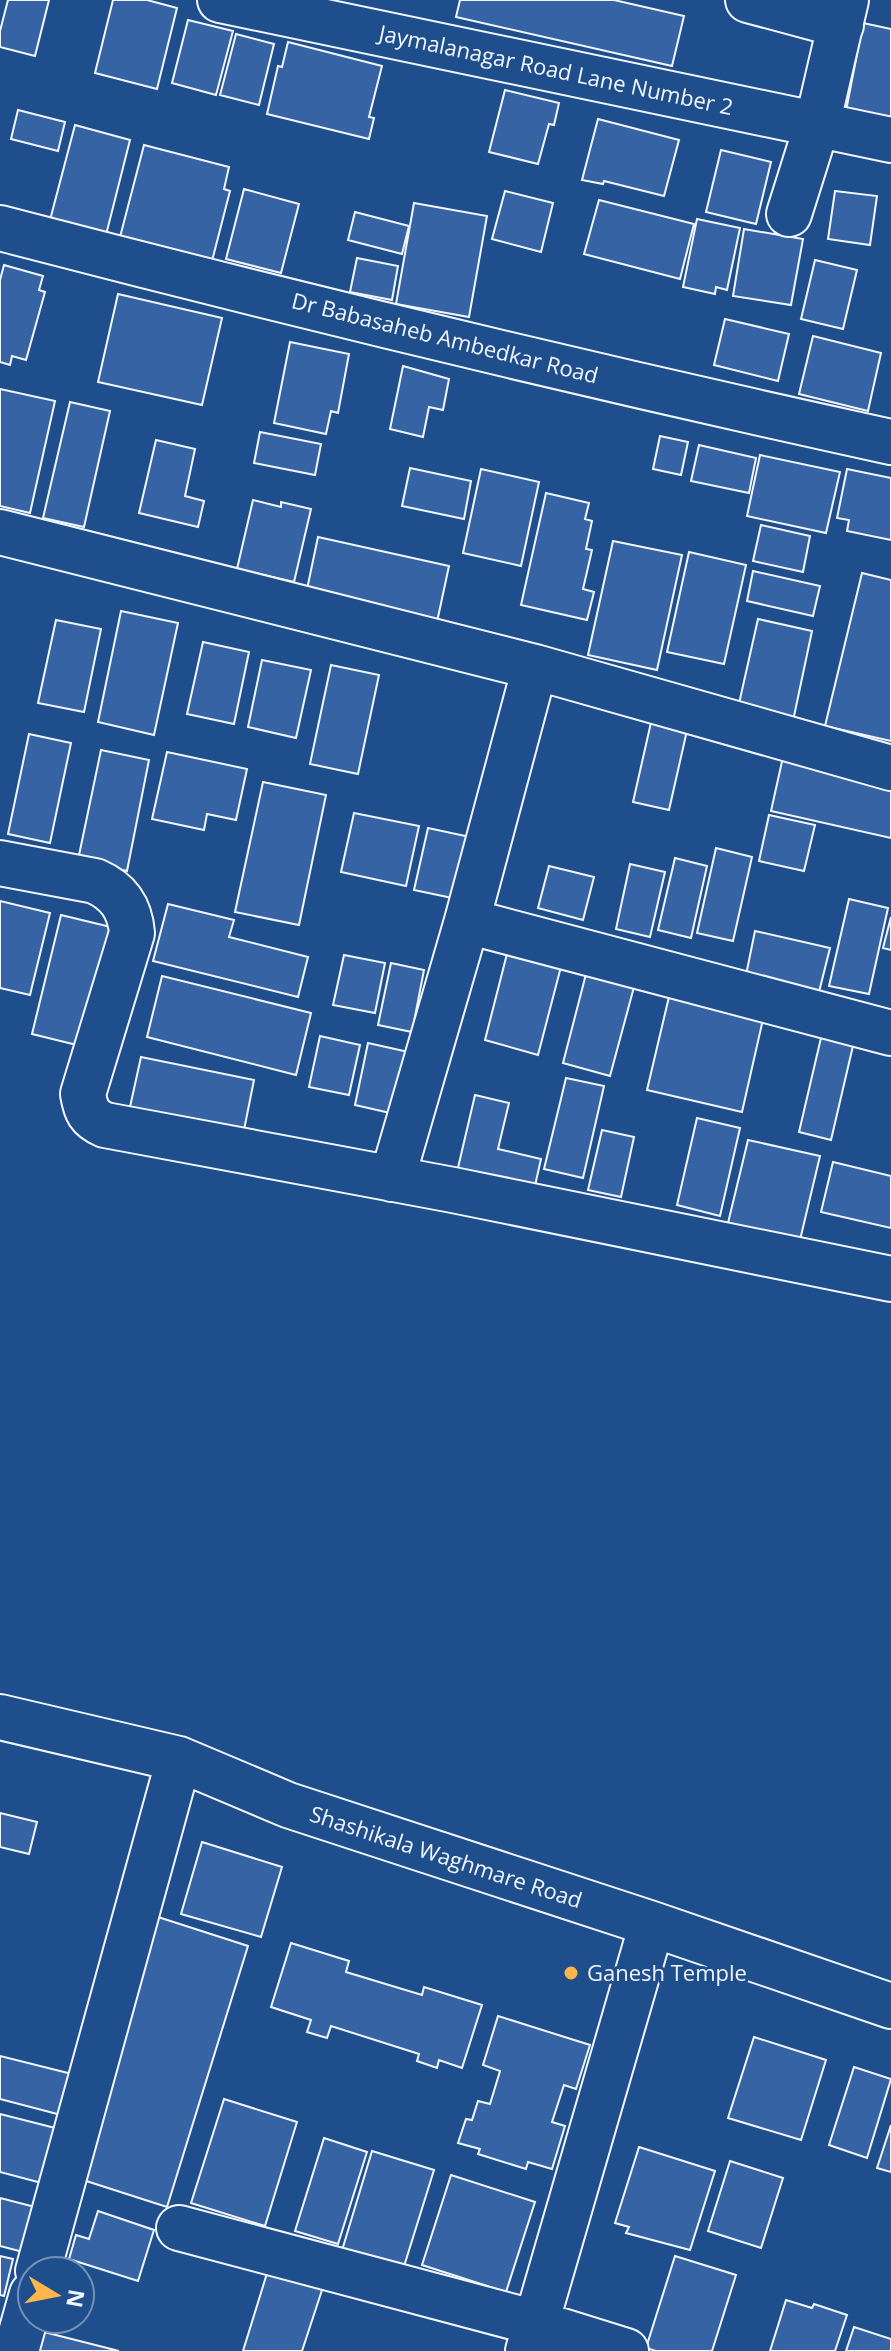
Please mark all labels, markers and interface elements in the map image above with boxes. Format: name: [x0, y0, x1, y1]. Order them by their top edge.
street label: Jaymalanagar Road Lane Number 2: [375, 16, 736, 121]
street label: Dr Babasaheb Ambedkar Road: [289, 284, 602, 390]
street label: Shashikala Waghmare Road: [306, 1798, 586, 1914]
place label: Ganesh Temple: [587, 1957, 747, 1987]
marker: Ganesh Temple: [562, 1964, 580, 1982]
north arrow: [16, 2255, 96, 2335]
text: N: [60, 2287, 93, 2310]

